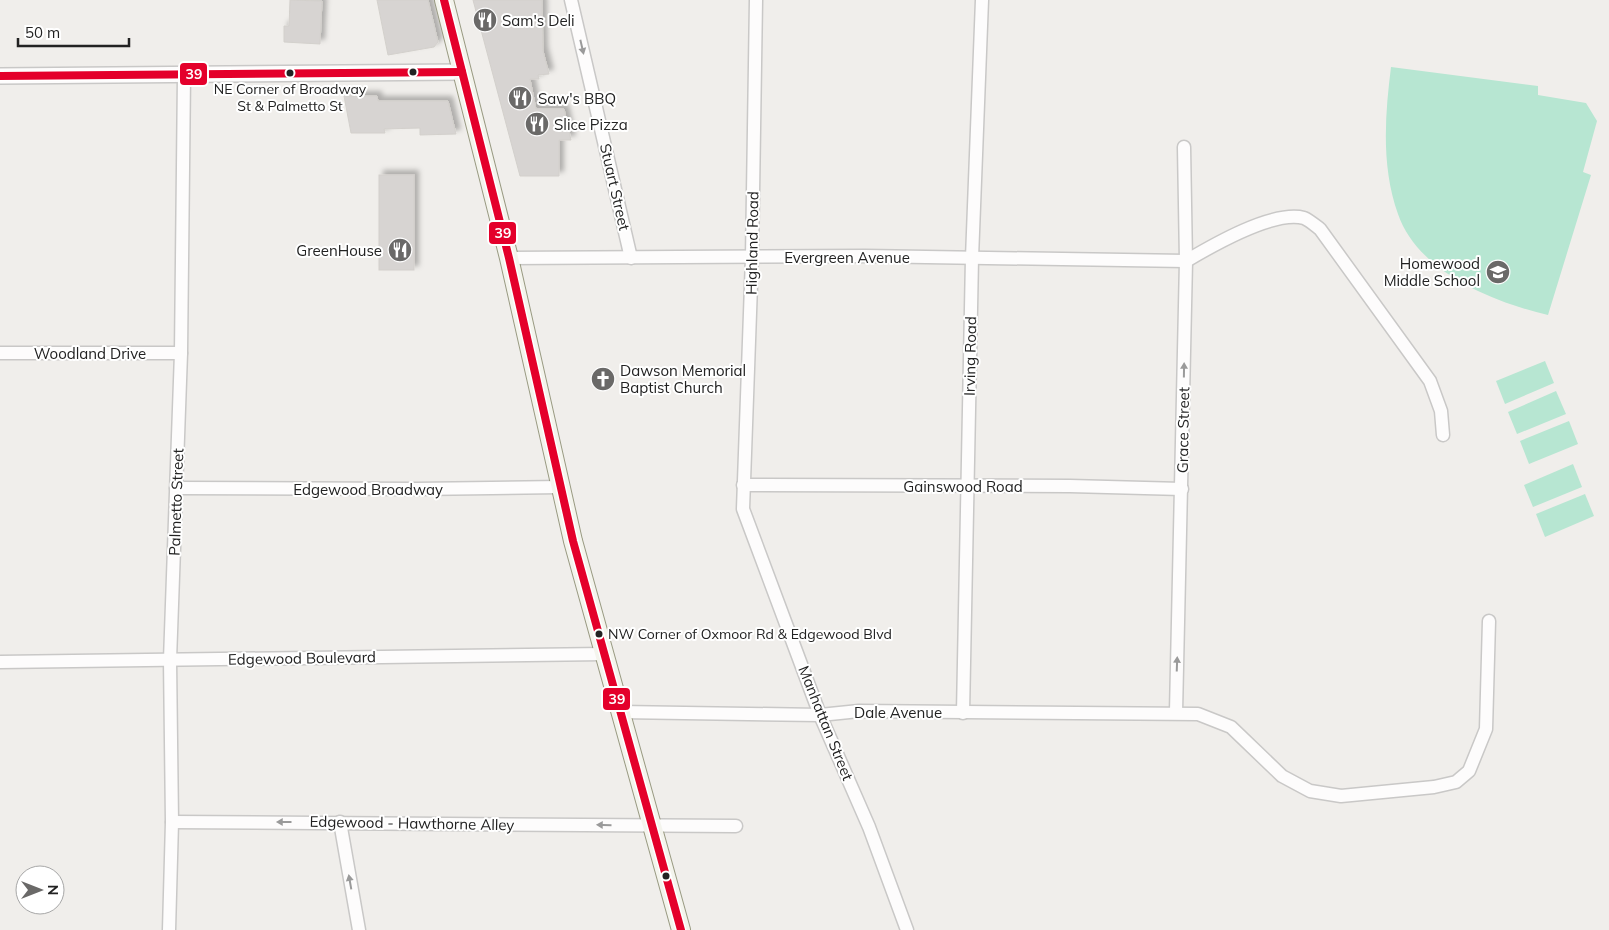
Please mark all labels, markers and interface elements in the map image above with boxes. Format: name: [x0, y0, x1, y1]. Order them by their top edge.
restaurant icon: Sam's Deli: [472, 7, 498, 33]
place label: Sam's Deli: [502, 11, 575, 30]
scale bar: [18, 15, 129, 47]
text: 50 m: [25, 23, 60, 42]
one-way arrow: [578, 40, 586, 55]
line badge: 39: [179, 62, 208, 86]
text: 39: [186, 65, 202, 83]
unlabelled marker: [408, 67, 418, 77]
marker: NE Corner of Broadway St & Palmetto St: [285, 68, 295, 78]
place label: NE Corner of Broadway St & Palmetto St: [214, 80, 367, 115]
restaurant icon: Saw's BBQ: [507, 85, 533, 111]
place label: Saw's BBQ: [538, 89, 616, 108]
restaurant icon: Slice Pizza: [524, 111, 550, 137]
place label: Slice Pizza: [554, 115, 628, 134]
street label: Stuart Street: [596, 142, 634, 232]
street label: Highland Road: [742, 191, 762, 295]
line badge: 39: [488, 221, 517, 245]
text: 39: [495, 224, 511, 242]
restaurant icon: GreenHouse: [387, 237, 413, 263]
place label: GreenHouse: [296, 241, 382, 260]
street label: Evergreen Avenue: [784, 248, 910, 267]
place label: Homewood Middle School: [1384, 254, 1480, 290]
school or university icon: Homewood Middle School: [1485, 259, 1511, 285]
street label: Irving Road: [960, 316, 980, 396]
street label: Woodland Drive: [34, 344, 146, 363]
place label: Dawson Memorial Baptist Church: [620, 361, 746, 397]
one-way arrow: [1180, 362, 1188, 378]
church icon: Dawson Memorial Baptist Church: [590, 366, 616, 392]
street label: Grace Street: [1173, 387, 1193, 473]
street label: Palmetto Street: [165, 448, 187, 556]
street label: Gainswood Road: [903, 477, 1023, 496]
street label: Edgewood Broadway: [293, 480, 443, 499]
place label: NW Corner of Oxmoor Rd & Edgewood Blvd: [608, 625, 892, 643]
marker: NW Corner of Oxmoor Rd & Edgewood Blvd: [594, 629, 604, 639]
street label: Edgewood Boulevard: [228, 647, 376, 669]
one-way arrow: [1173, 655, 1181, 671]
street label: Manhattan Street: [794, 663, 858, 783]
line badge: 39: [602, 687, 631, 711]
text: 39: [609, 690, 625, 708]
street label: Dale Avenue: [854, 703, 942, 722]
street label: Edgewood - Hawthorne Alley: [309, 812, 515, 834]
one-way arrow: [276, 818, 292, 826]
one-way arrow: [596, 821, 612, 829]
north arrow: [15, 865, 65, 915]
unlabelled marker: [661, 871, 671, 881]
one-way arrow: [346, 874, 354, 890]
text: N: [44, 885, 62, 895]

